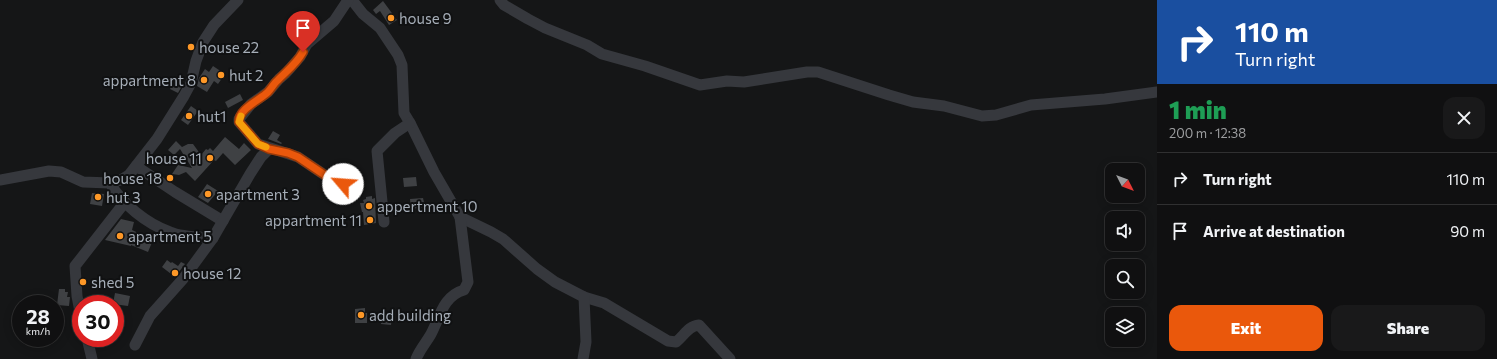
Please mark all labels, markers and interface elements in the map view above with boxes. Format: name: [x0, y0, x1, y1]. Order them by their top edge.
place label: house 9: [399, 9, 452, 27]
pin: [286, 11, 320, 52]
marker: house 9: [386, 13, 396, 23]
text: 110 m: [1235, 14, 1309, 48]
icon: right: [1169, 16, 1221, 68]
icon: arrive: [292, 17, 314, 39]
place label: house 22: [199, 38, 259, 56]
marker: house 22: [186, 42, 196, 52]
text: Turn right: [1235, 48, 1315, 70]
place label: hut 2: [229, 66, 263, 84]
marker: hut 2: [216, 70, 226, 80]
place label: appartment 8: [103, 71, 196, 89]
marker: appartment 8: [199, 75, 209, 85]
text: 1 min: [1169, 95, 1227, 124]
button: close: [1443, 97, 1485, 139]
place label: hut1: [197, 107, 227, 125]
marker: hut1: [184, 111, 194, 121]
text: 200 m · 12:38: [1169, 125, 1246, 141]
place label: house 11: [146, 149, 202, 167]
marker: house 11: [205, 153, 215, 163]
position arrow: [322, 163, 364, 205]
north arrow: [1105, 163, 1145, 203]
map controls: [1105, 163, 1145, 347]
icon: right: [1169, 168, 1191, 190]
place label: house 18: [103, 169, 162, 187]
text: Turn right: [1203, 170, 1272, 188]
text: 110 m: [1446, 170, 1485, 188]
marker: house 18: [165, 173, 175, 183]
place label: apartment 3: [216, 185, 300, 203]
place label: hut 3: [106, 188, 141, 206]
marker: apartment 3: [203, 189, 213, 199]
marker: hut 3: [93, 192, 103, 202]
place label: appertment 10: [377, 197, 477, 215]
marker: appertment 10: [364, 201, 374, 211]
place label: appartment 11: [265, 211, 362, 229]
button: sound: [1105, 211, 1145, 251]
marker: appartment 11: [365, 215, 375, 225]
icon: arrive: [1169, 220, 1191, 242]
text: Arrive at destination: [1203, 222, 1345, 240]
text: 90 m: [1450, 222, 1485, 240]
place label: apartment 5: [128, 227, 212, 245]
marker: apartment 5: [115, 231, 125, 241]
button: search: [1105, 259, 1145, 299]
place label: house 12: [183, 264, 241, 282]
marker: house 12: [170, 268, 180, 278]
place label: shed 5: [91, 273, 135, 291]
marker: shed 5: [78, 277, 88, 287]
speed limit sign: 30: [72, 295, 124, 347]
text: 28: [26, 304, 50, 328]
button: Exit: [1169, 305, 1323, 351]
button: Share: [1331, 305, 1485, 351]
place label: add building: [369, 306, 451, 324]
button: layers: [1105, 307, 1145, 347]
marker: add building: [356, 310, 366, 320]
text: km/h: [26, 325, 50, 337]

